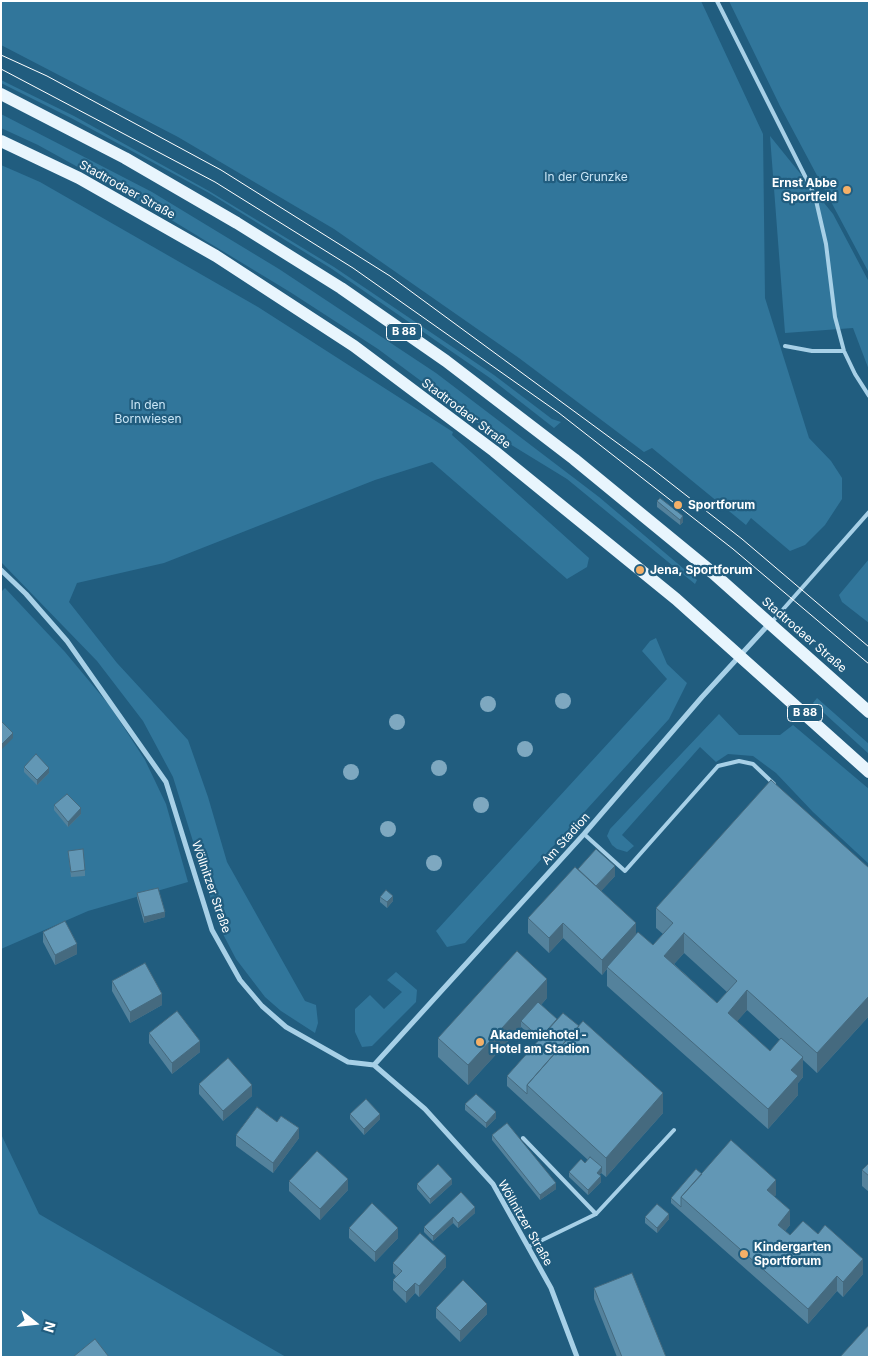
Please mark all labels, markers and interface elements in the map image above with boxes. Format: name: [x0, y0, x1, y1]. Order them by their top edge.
street label: Stadtrodaer Straße: [76, 158, 178, 222]
park label: In der Grunzke: [544, 170, 628, 184]
place label: Ernst Abbe Sportfeld: [772, 176, 837, 204]
marker: Ernst Abbe Sportfeld: [841, 184, 853, 196]
road number: B 88: [386, 324, 422, 341]
street label: Stadtrodaer Straße: [419, 376, 513, 452]
park label: In den Bornwiesen: [115, 398, 181, 426]
place label: Sportforum: [688, 498, 755, 512]
marker: Sportforum: [672, 499, 684, 511]
place label: Jena, Sportforum: [650, 563, 753, 577]
marker: Jena, Sportforum: [634, 564, 646, 576]
street label: Stadtrodaer Straße: [759, 594, 849, 676]
road number: B 88: [788, 704, 822, 721]
street label: Am Stadion: [539, 810, 593, 868]
street label: Wöllnitzer Straße: [188, 839, 234, 935]
place label: Akademiehotel - Hotel am Stadion: [490, 1028, 590, 1056]
marker: Akademiehotel - Hotel am Stadion: [474, 1036, 486, 1048]
street label: Wöllnitzer Straße: [495, 1178, 555, 1268]
place label: Kindergarten Sportforum: [754, 1240, 831, 1268]
marker: Kindergarten Sportforum: [738, 1248, 750, 1260]
north arrow: [10, 1298, 60, 1348]
text: N: [40, 1320, 60, 1335]

